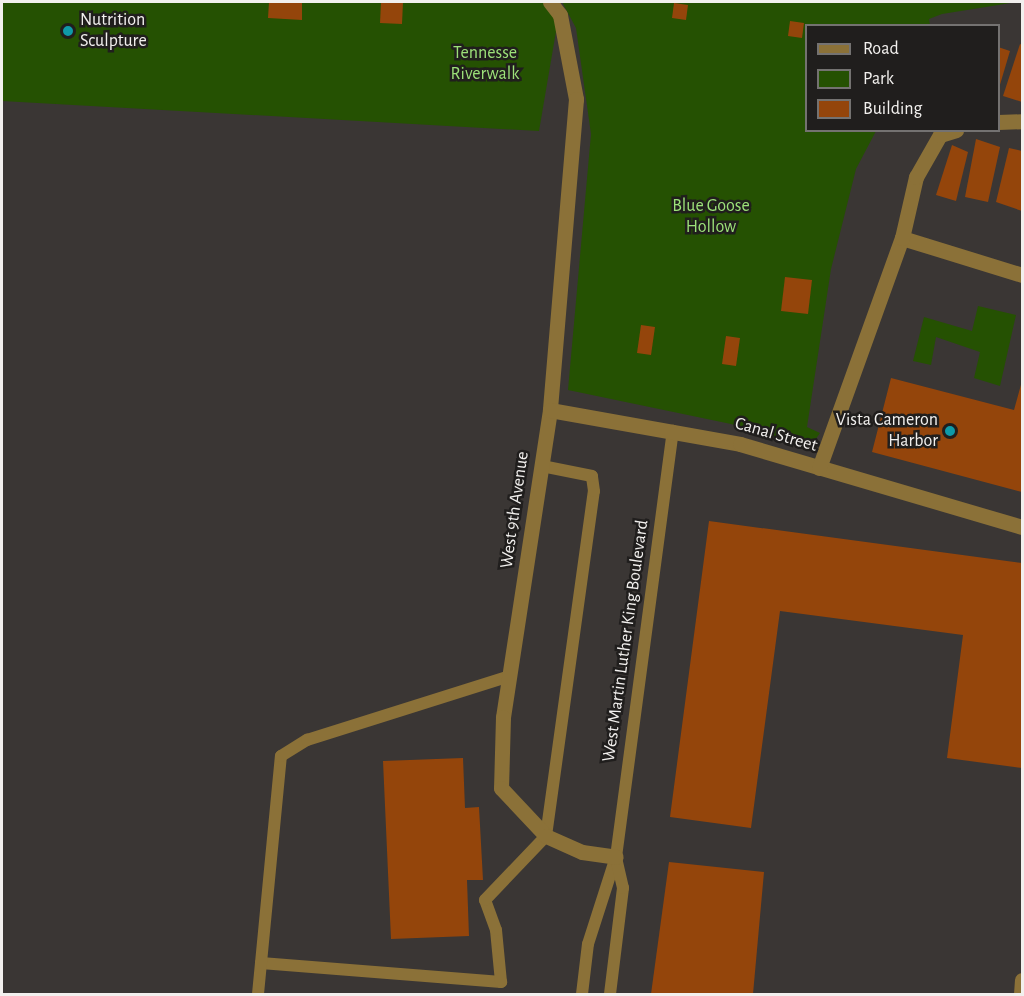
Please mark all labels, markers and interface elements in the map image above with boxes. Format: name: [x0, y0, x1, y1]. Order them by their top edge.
place label: Nutrition Sculpture: [80, 10, 147, 52]
marker: Nutrition Sculpture: [61, 24, 75, 38]
legend: [805, 24, 1000, 132]
text: Road: [863, 40, 899, 58]
park label: Tennesse Riverwalk: [451, 43, 519, 86]
text: Park: [863, 70, 894, 88]
text: Building: [863, 100, 922, 118]
park label: Blue Goose Hollow: [672, 196, 750, 238]
place label: Vista Cameron Harbor: [836, 410, 938, 452]
street label: Canal Street: [732, 413, 820, 457]
marker: Vista Cameron Harbor: [943, 424, 957, 438]
street label: West 9th Avenue: [496, 450, 534, 570]
street label: West Martin Luther King Boulevard: [598, 519, 654, 763]

